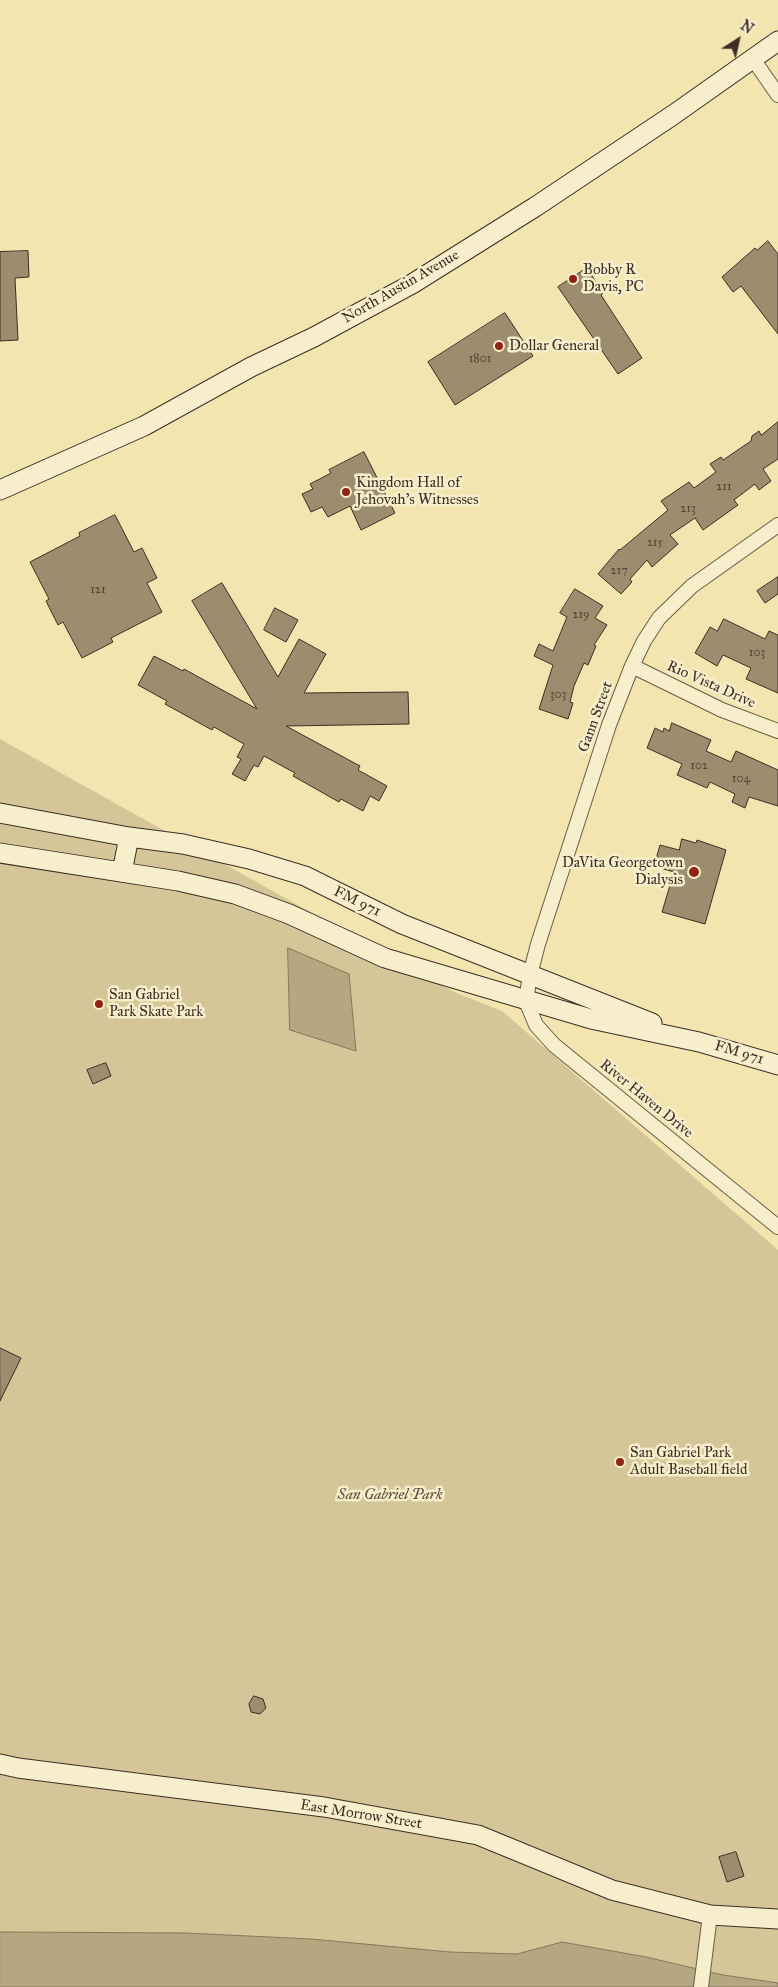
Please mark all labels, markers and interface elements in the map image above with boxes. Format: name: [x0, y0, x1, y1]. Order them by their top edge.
north arrow: [713, 15, 763, 65]
text: N: [737, 17, 757, 38]
street label: North Austin Avenue: [339, 246, 463, 328]
place label: Bobby R Davis, PC: [583, 261, 644, 296]
marker: Bobby R Davis, PC: [567, 273, 579, 285]
place label: Dollar General: [509, 337, 599, 355]
marker: Dollar General: [493, 340, 505, 352]
house number: 1801: [469, 352, 491, 366]
place label: Kingdom Hall of Jehovah's Witnesses: [356, 474, 479, 509]
house number: 211: [716, 480, 732, 494]
marker: Kingdom Hall of Jehovah's Witnesses: [340, 486, 352, 498]
house number: 213: [680, 502, 696, 516]
house number: 215: [647, 536, 663, 550]
house number: 217: [610, 564, 628, 578]
house number: 121: [90, 583, 106, 597]
house number: 219: [572, 608, 590, 622]
house number: 103: [749, 646, 765, 660]
street label: Rio Vista Drive: [664, 657, 758, 713]
street label: Gann Street: [575, 679, 617, 755]
house number: 303: [550, 688, 566, 702]
house number: 102: [690, 759, 708, 773]
house number: 104: [732, 772, 750, 786]
place label: DaVita Georgetown Dialysis: [562, 854, 683, 889]
marker: DaVita Georgetown Dialysis: [687, 865, 701, 879]
street label: FM 971: [330, 883, 384, 921]
place label: San Gabriel Park Skate Park: [109, 986, 203, 1021]
marker: San Gabriel Park Skate Park: [93, 998, 105, 1010]
street label: FM 971: [712, 1037, 766, 1069]
street label: River Haven Drive: [596, 1056, 696, 1142]
place label: San Gabriel Park Adult Baseball field: [630, 1444, 748, 1479]
marker: San Gabriel Park Adult Baseball field: [614, 1456, 626, 1468]
park label: San Gabriel Park: [337, 1486, 443, 1504]
street label: East Morrow Street: [299, 1796, 423, 1834]

